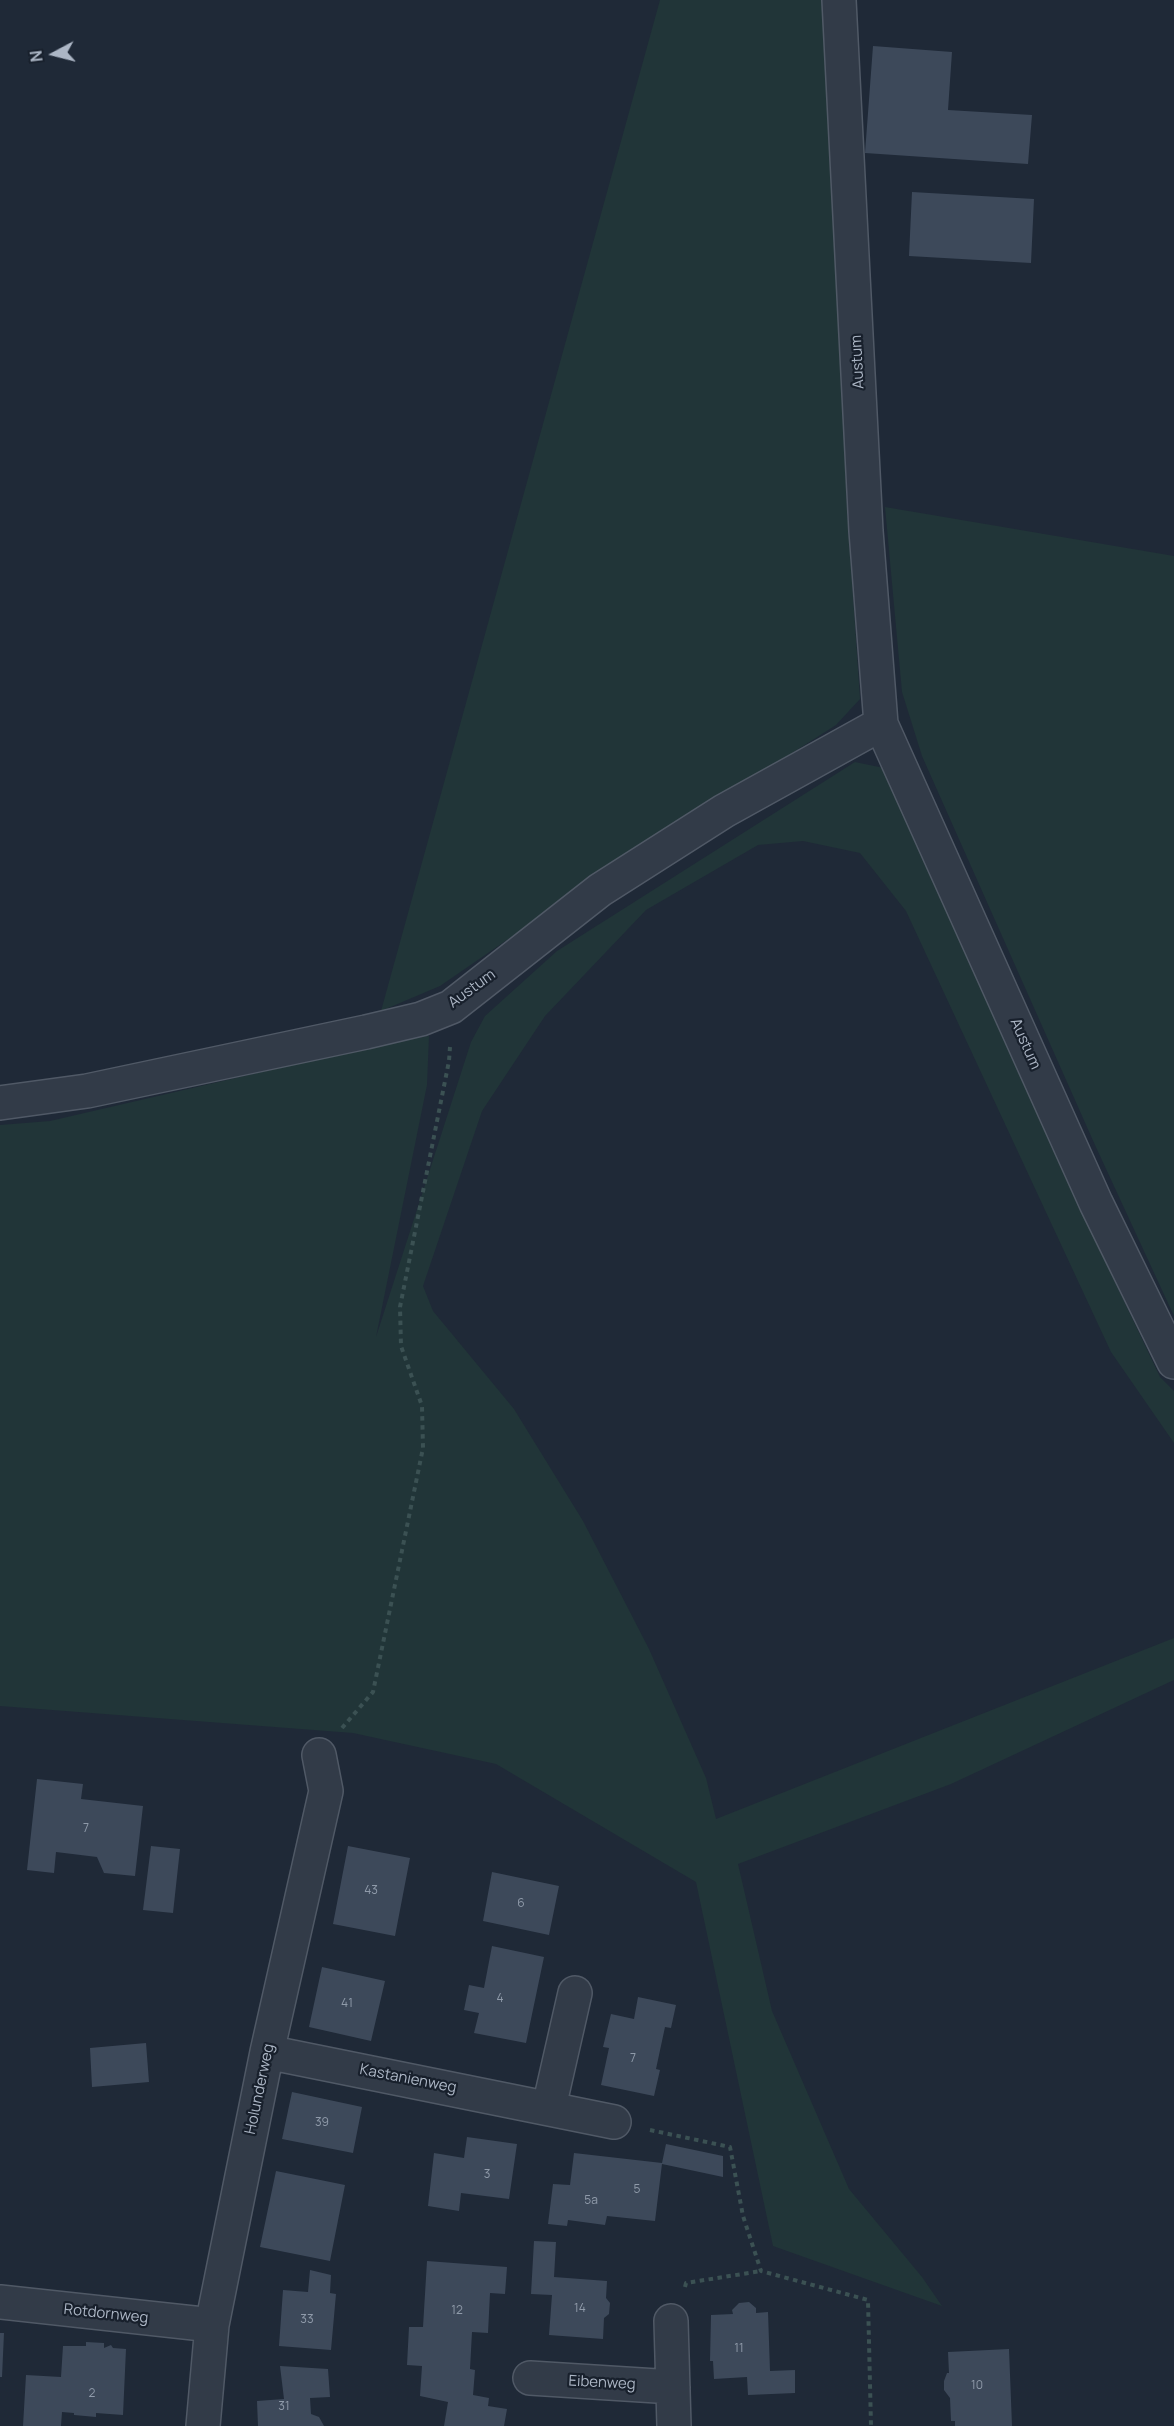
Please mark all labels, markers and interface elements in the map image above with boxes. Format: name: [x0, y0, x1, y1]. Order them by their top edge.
north arrow: [24, 24, 84, 84]
text: N: [25, 49, 48, 63]
street label: Austum: [848, 335, 868, 389]
street label: Austum: [445, 966, 499, 1012]
street label: Austum: [1006, 1016, 1044, 1072]
house number: 7: [83, 1822, 89, 1836]
house number: 43: [364, 1884, 378, 1898]
house number: 6: [517, 1897, 525, 1911]
house number: 4: [496, 1992, 504, 2006]
house number: 41: [341, 1997, 353, 2011]
street label: Holunderweg: [242, 2042, 278, 2136]
house number: 7: [630, 2052, 636, 2066]
street label: Kastanienweg: [358, 2061, 458, 2097]
house number: 39: [315, 2116, 329, 2130]
house number: 3: [484, 2168, 490, 2182]
house number: 5: [634, 2183, 640, 2197]
house number: 5a: [584, 2194, 598, 2208]
street label: Rotdornweg: [63, 2301, 149, 2327]
house number: 14: [574, 2302, 586, 2316]
house number: 12: [451, 2304, 463, 2318]
house number: 33: [300, 2313, 314, 2327]
house number: 11: [734, 2342, 744, 2356]
street label: Eibenweg: [568, 2372, 636, 2394]
house number: 10: [971, 2379, 983, 2393]
house number: 2: [89, 2387, 95, 2401]
house number: 31: [278, 2400, 290, 2414]

